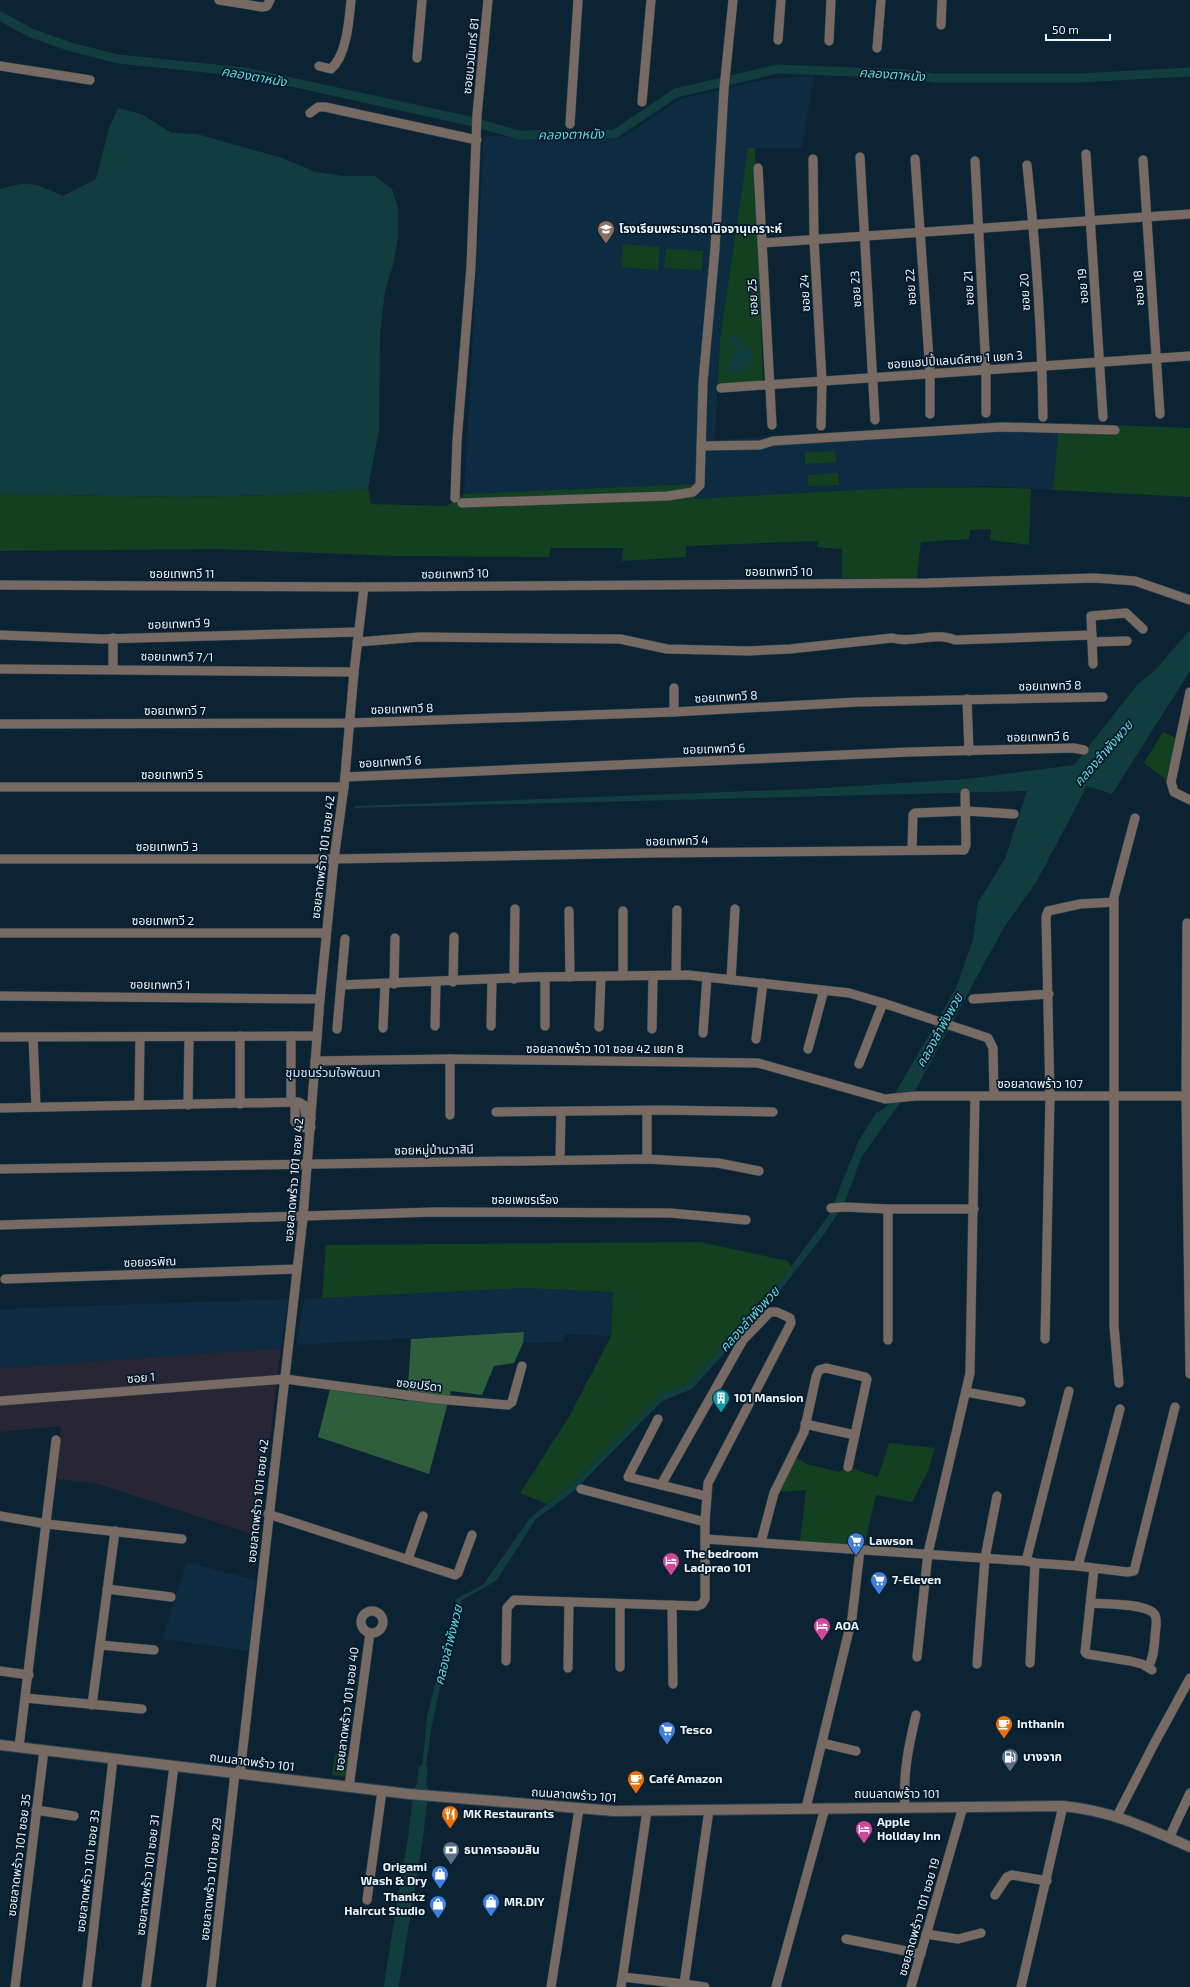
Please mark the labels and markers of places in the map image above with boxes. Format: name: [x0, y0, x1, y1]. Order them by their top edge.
school or university icon: โรงเรียนพระมารดานิจจานุเคราะห์: [596, 219, 616, 244]
place label: โรงเรียนพระมารดานิจจานุเคราะห์: [619, 221, 782, 236]
building icon: 101 Mansion: [711, 1388, 731, 1413]
place label: 101 Mansion: [734, 1390, 804, 1404]
supermarket icon: Lawson: [846, 1531, 866, 1556]
place label: Lawson: [869, 1533, 913, 1547]
place label: The bedroom Ladprao 101: [684, 1546, 759, 1574]
hotel icon: The bedroom Ladprao 101: [661, 1551, 681, 1576]
supermarket icon: 7-Eleven: [869, 1570, 889, 1595]
place label: 7-Eleven: [892, 1572, 941, 1586]
hotel icon: AOA: [812, 1616, 832, 1641]
place label: AOA: [835, 1618, 859, 1632]
cafe icon: Inthanin: [994, 1714, 1014, 1739]
place label: Inthanin: [1017, 1716, 1064, 1730]
supermarket icon: Tesco: [657, 1720, 677, 1745]
place label: Tesco: [680, 1722, 712, 1736]
fuel station icon: บางจาก: [1000, 1747, 1020, 1772]
place label: บางจาก: [1023, 1749, 1062, 1763]
cafe icon: Café Amazon: [626, 1769, 646, 1794]
place label: Café Amazon: [649, 1771, 723, 1785]
restaurant icon: MK Restaurants: [440, 1804, 460, 1829]
place label: MK Restaurants: [463, 1806, 554, 1820]
place label: Apple Holiday Inn: [877, 1814, 941, 1843]
hotel icon: Apple Holiday Inn: [854, 1819, 874, 1844]
bank icon: ธนาคารออมสิน: [441, 1840, 461, 1865]
place label: ธนาคารออมสิน: [464, 1842, 540, 1856]
place label: Origami Wash & Dry: [361, 1859, 427, 1888]
shop icon: Origami Wash & Dry: [430, 1864, 450, 1889]
place label: Thankz Haircut Studio: [344, 1889, 425, 1917]
shop icon: MR.DIY: [481, 1892, 501, 1917]
shop icon: Thankz Haircut Studio: [428, 1894, 448, 1919]
place label: MR.DIY: [504, 1894, 545, 1908]

